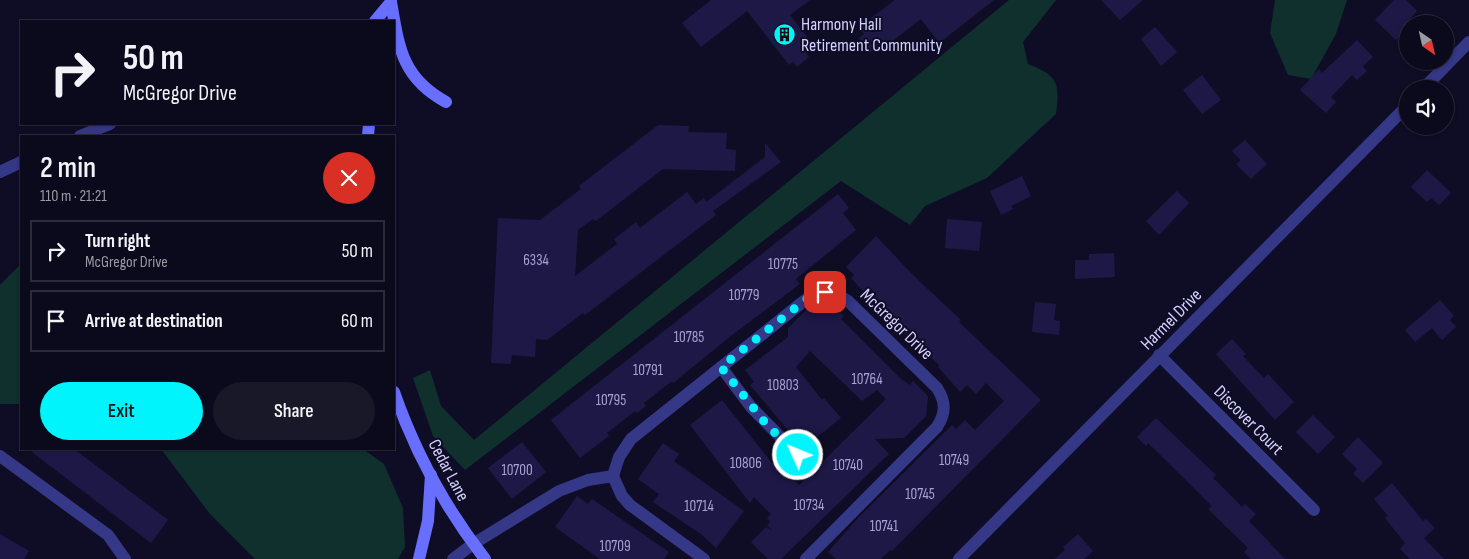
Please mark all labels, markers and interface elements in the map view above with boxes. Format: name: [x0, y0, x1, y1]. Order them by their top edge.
place label: Harmony Hall Retirement Community: [801, 14, 942, 56]
north arrow: [1399, 15, 1454, 70]
map controls: [1399, 15, 1454, 135]
building icon: Harmony Hall Retirement Community: [773, 22, 797, 46]
text: 50 m: [123, 37, 184, 80]
icon: right: [40, 40, 105, 105]
text: McGregor Drive: [123, 80, 237, 107]
button: sound: [1399, 80, 1454, 135]
text: 2 min: [40, 150, 96, 186]
button: close: [323, 152, 375, 204]
text: 110 m · 21:21: [40, 187, 107, 206]
text: Turn right: [85, 230, 150, 253]
icon: right: [42, 237, 70, 265]
text: 50 m: [342, 240, 373, 263]
house number: 6334: [523, 251, 549, 270]
text: McGregor Drive: [85, 253, 168, 272]
house number: 10775: [768, 255, 798, 274]
pin: [804, 271, 846, 313]
icon: arrive: [811, 278, 839, 306]
street label: McGregor Drive: [856, 284, 937, 364]
street label: Harmel Drive: [1136, 284, 1206, 354]
house number: 10779: [729, 286, 759, 305]
icon: arrive: [42, 307, 70, 335]
text: Arrive at destination: [85, 310, 223, 333]
text: 60 m: [341, 310, 373, 333]
house number: 10785: [674, 328, 704, 347]
house number: 10791: [633, 361, 664, 380]
house number: 10764: [852, 370, 883, 389]
house number: 10803: [767, 376, 799, 395]
street label: Discover Court: [1210, 381, 1288, 460]
button: Exit: [40, 382, 203, 440]
button: Share: [213, 382, 375, 440]
house number: 10795: [596, 391, 626, 410]
position arrow: [771, 428, 823, 480]
street label: Cedar Lane: [424, 436, 474, 505]
house number: 10749: [939, 451, 969, 470]
house number: 10806: [730, 454, 762, 473]
house number: 10740: [833, 456, 863, 475]
house number: 10700: [501, 461, 533, 480]
house number: 10745: [905, 485, 935, 504]
house number: 10734: [794, 496, 824, 515]
house number: 10714: [684, 497, 714, 516]
house number: 10741: [870, 517, 899, 536]
house number: 10709: [599, 537, 631, 556]

